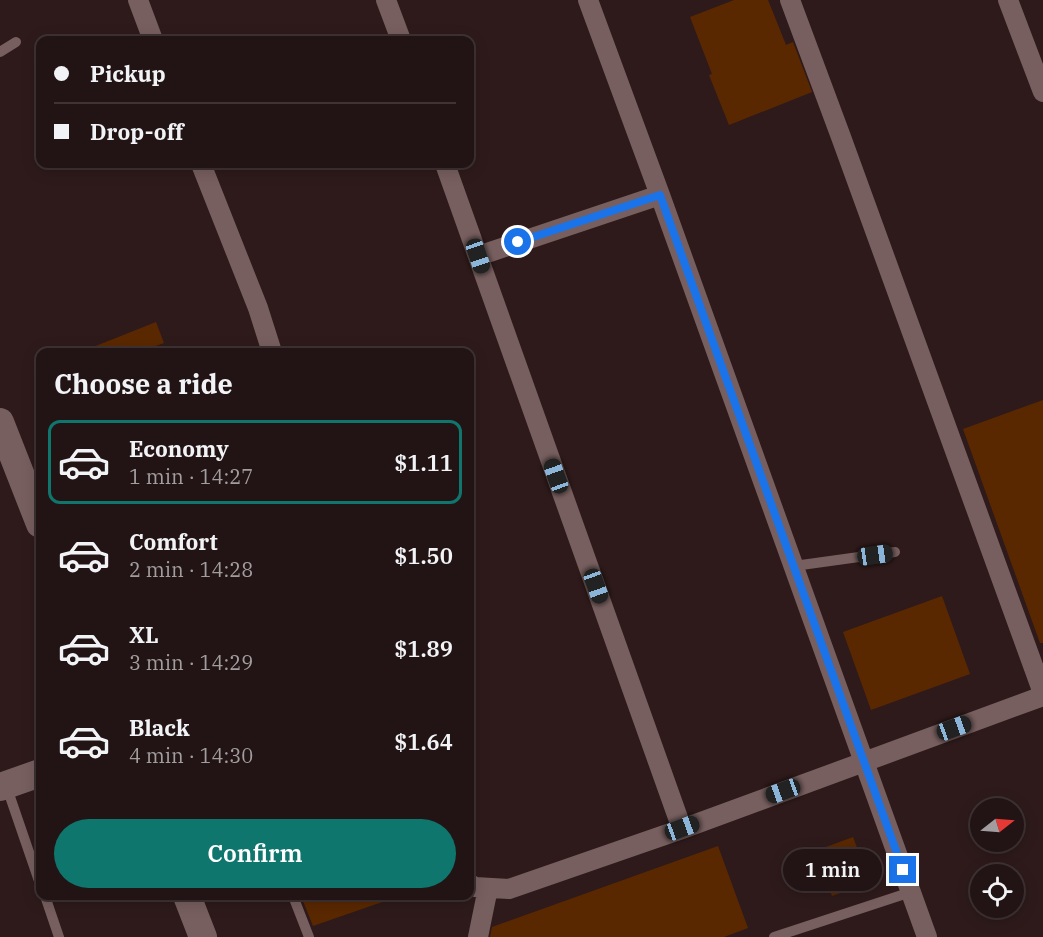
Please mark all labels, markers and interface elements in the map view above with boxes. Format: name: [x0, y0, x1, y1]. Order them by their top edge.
text: Pickup: [90, 59, 166, 88]
text: Drop-off: [90, 117, 184, 146]
route start: [504, 228, 531, 255]
car: [464, 236, 492, 276]
text: Choose a ride: [54, 366, 233, 401]
text: Economy: [129, 434, 229, 463]
icon: car: [57, 435, 111, 489]
text: $1.11: [394, 448, 453, 477]
car: [541, 456, 571, 496]
text: 1 min · 14:27: [129, 463, 253, 490]
text: Comfort: [129, 527, 218, 556]
icon: car: [57, 528, 111, 582]
text: $1.50: [394, 541, 453, 570]
car: [856, 544, 894, 566]
text: 2 min · 14:28: [129, 556, 253, 583]
car: [581, 566, 611, 606]
text: XL: [129, 620, 159, 649]
icon: car: [57, 621, 111, 675]
text: $1.89: [394, 634, 453, 663]
text: 3 min · 14:29: [129, 649, 253, 676]
text: Black: [129, 713, 190, 742]
car: [934, 713, 974, 743]
icon: car: [57, 714, 111, 768]
text: $1.64: [394, 727, 453, 756]
text: 4 min · 14:30: [129, 742, 253, 769]
car: [763, 776, 803, 806]
north arrow: [970, 798, 1024, 852]
map controls: [970, 798, 1024, 918]
car: [662, 813, 702, 843]
button: Confirm: [54, 819, 456, 888]
callout: 1 min: [783, 849, 882, 891]
text: 1 min: [805, 856, 860, 883]
route end: [889, 856, 916, 883]
button: locate: [970, 864, 1024, 918]

